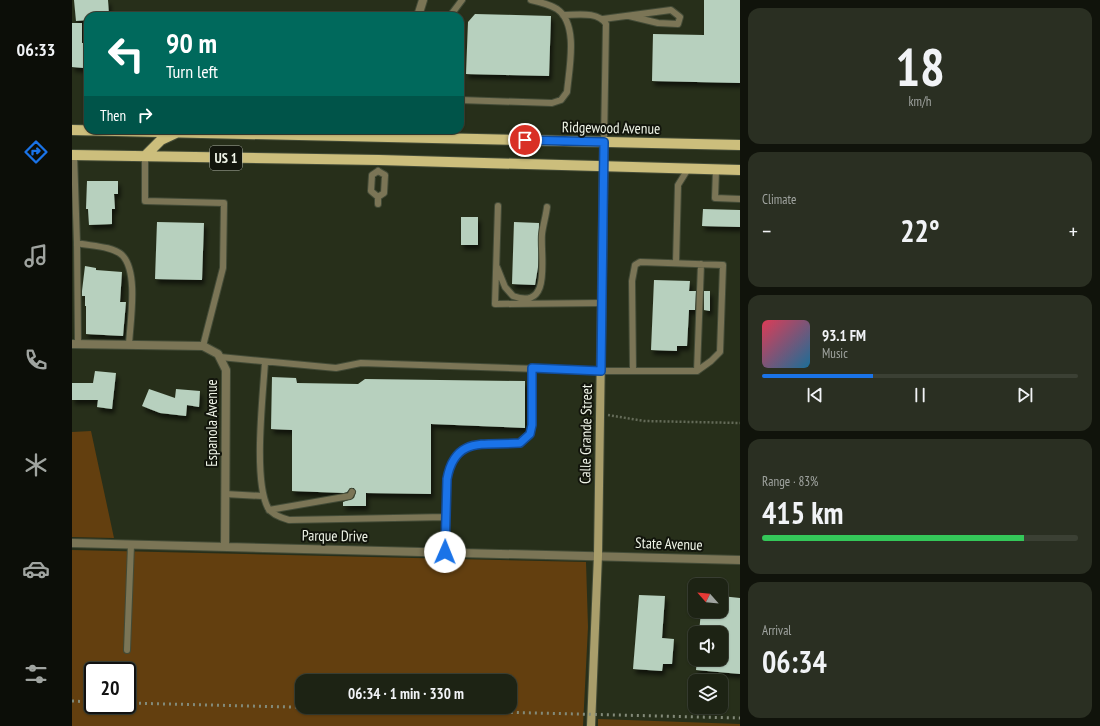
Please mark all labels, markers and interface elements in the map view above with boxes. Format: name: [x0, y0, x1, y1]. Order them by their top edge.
text: 90 m: [166, 24, 217, 61]
icon: left: [100, 28, 152, 80]
text: 18: [895, 33, 945, 100]
text: 06:33: [17, 38, 55, 61]
text: Turn left: [166, 60, 218, 83]
text: km/h: [908, 93, 932, 110]
icon: right: [134, 104, 156, 126]
text: Then: [100, 106, 126, 125]
street label: Ridgewood Avenue: [562, 117, 660, 138]
pin: [508, 123, 542, 157]
icon: arrive: [514, 129, 536, 151]
icon: directions: [22, 138, 50, 166]
road number: US 1: [210, 146, 242, 170]
text: Climate: [762, 191, 796, 208]
text: 22°: [900, 211, 940, 250]
text: −: [762, 217, 771, 245]
text: +: [1069, 217, 1078, 245]
icon: music: [22, 242, 50, 270]
text: 93.1 FM: [822, 326, 866, 345]
text: Music: [822, 345, 848, 362]
icon: phone: [22, 346, 50, 374]
street label: Espanola Avenue: [202, 379, 221, 467]
street label: Calle Grande Street: [575, 384, 596, 484]
icon: previous: [804, 384, 826, 406]
icon: pause: [909, 384, 931, 406]
icon: next: [1014, 384, 1036, 406]
icon: climate: [22, 451, 50, 479]
text: Range · 83%: [762, 473, 818, 490]
text: 415 km: [762, 493, 843, 532]
street label: Parque Drive: [302, 525, 368, 546]
position arrow: [424, 531, 466, 573]
street label: State Avenue: [635, 533, 703, 554]
icon: car: [22, 555, 50, 583]
north arrow: [688, 578, 728, 618]
map controls: [688, 578, 728, 714]
text: Arrival: [762, 622, 791, 639]
button: sound: [688, 626, 728, 666]
text: 06:34: [762, 642, 827, 681]
icon: filters: [22, 660, 50, 688]
speed limit sign: 20: [84, 662, 136, 714]
button: layers: [688, 674, 728, 714]
text: 06:34 · 1 min · 330 m: [348, 684, 464, 703]

